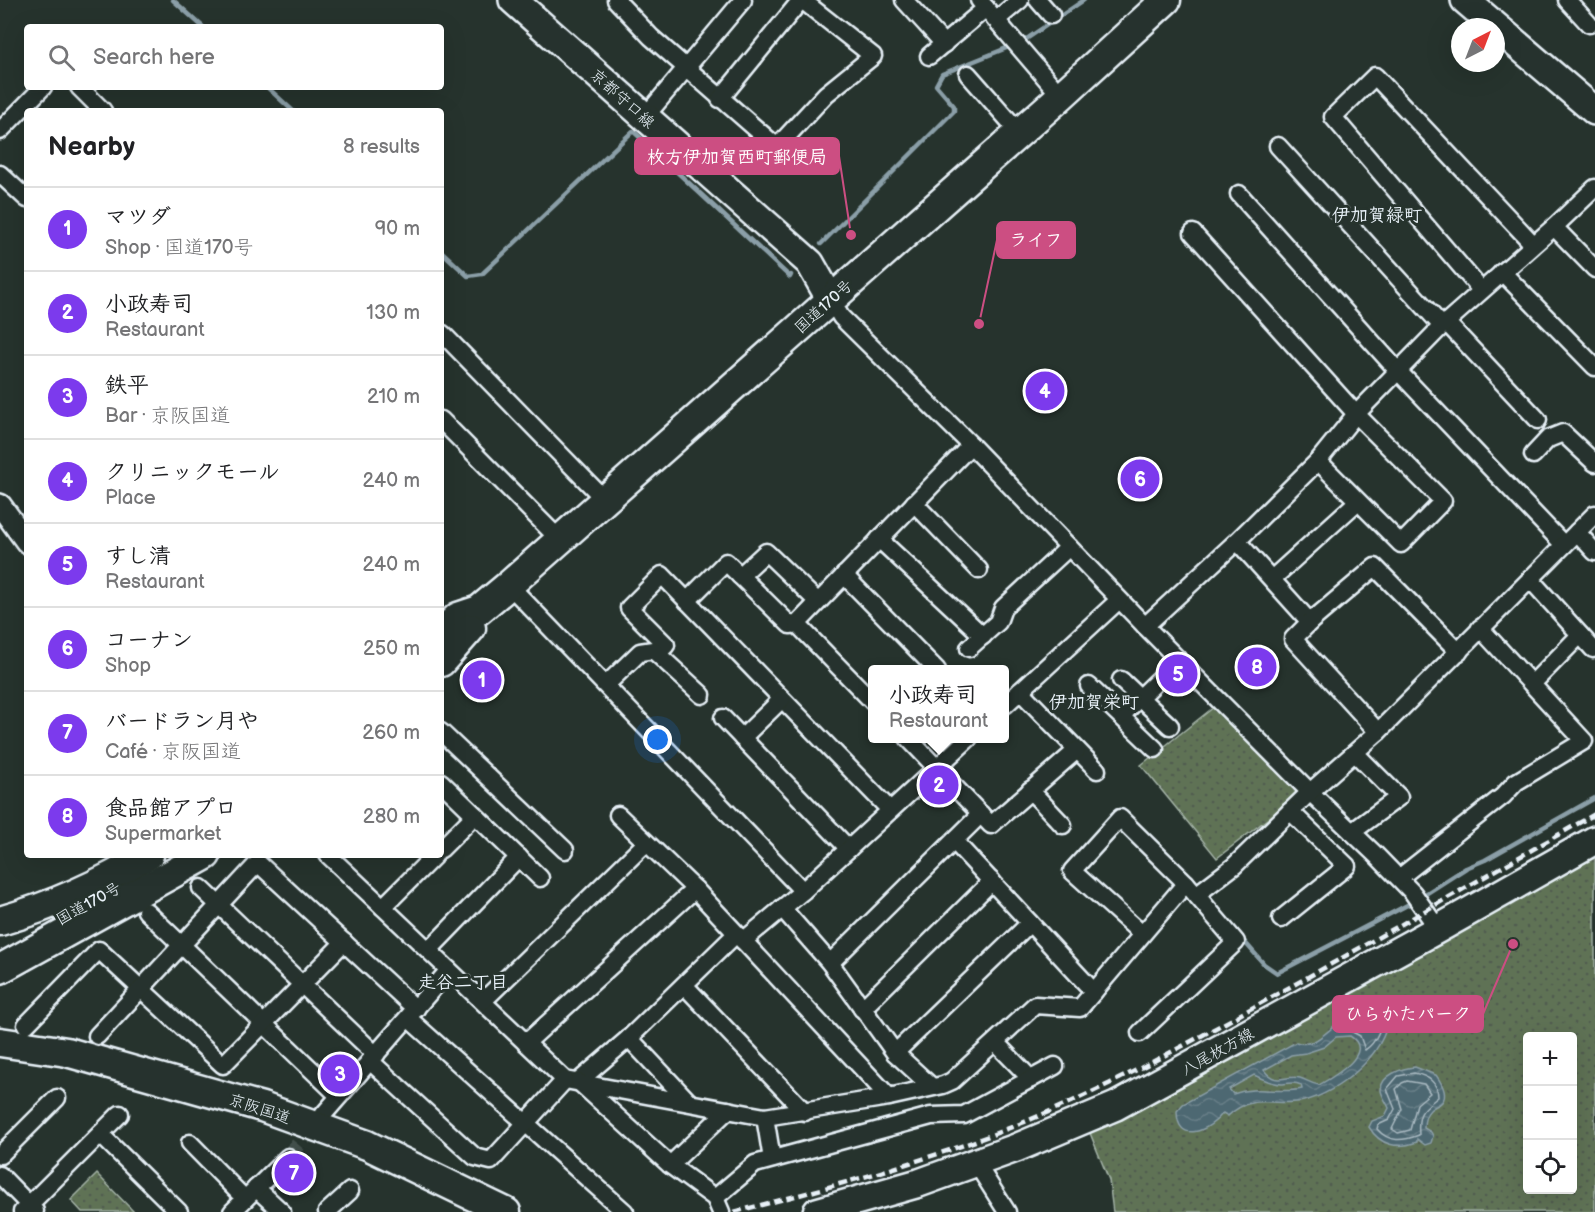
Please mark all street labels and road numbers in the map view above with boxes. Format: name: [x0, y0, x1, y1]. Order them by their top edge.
street label: 京都守口線: [586, 65, 658, 133]
street label: 国道170号: [791, 276, 857, 338]
street label: 国道170号: [53, 879, 125, 930]
street label: 八尾枚方線: [1178, 1025, 1257, 1080]
street label: 京阪国道: [226, 1091, 293, 1128]

